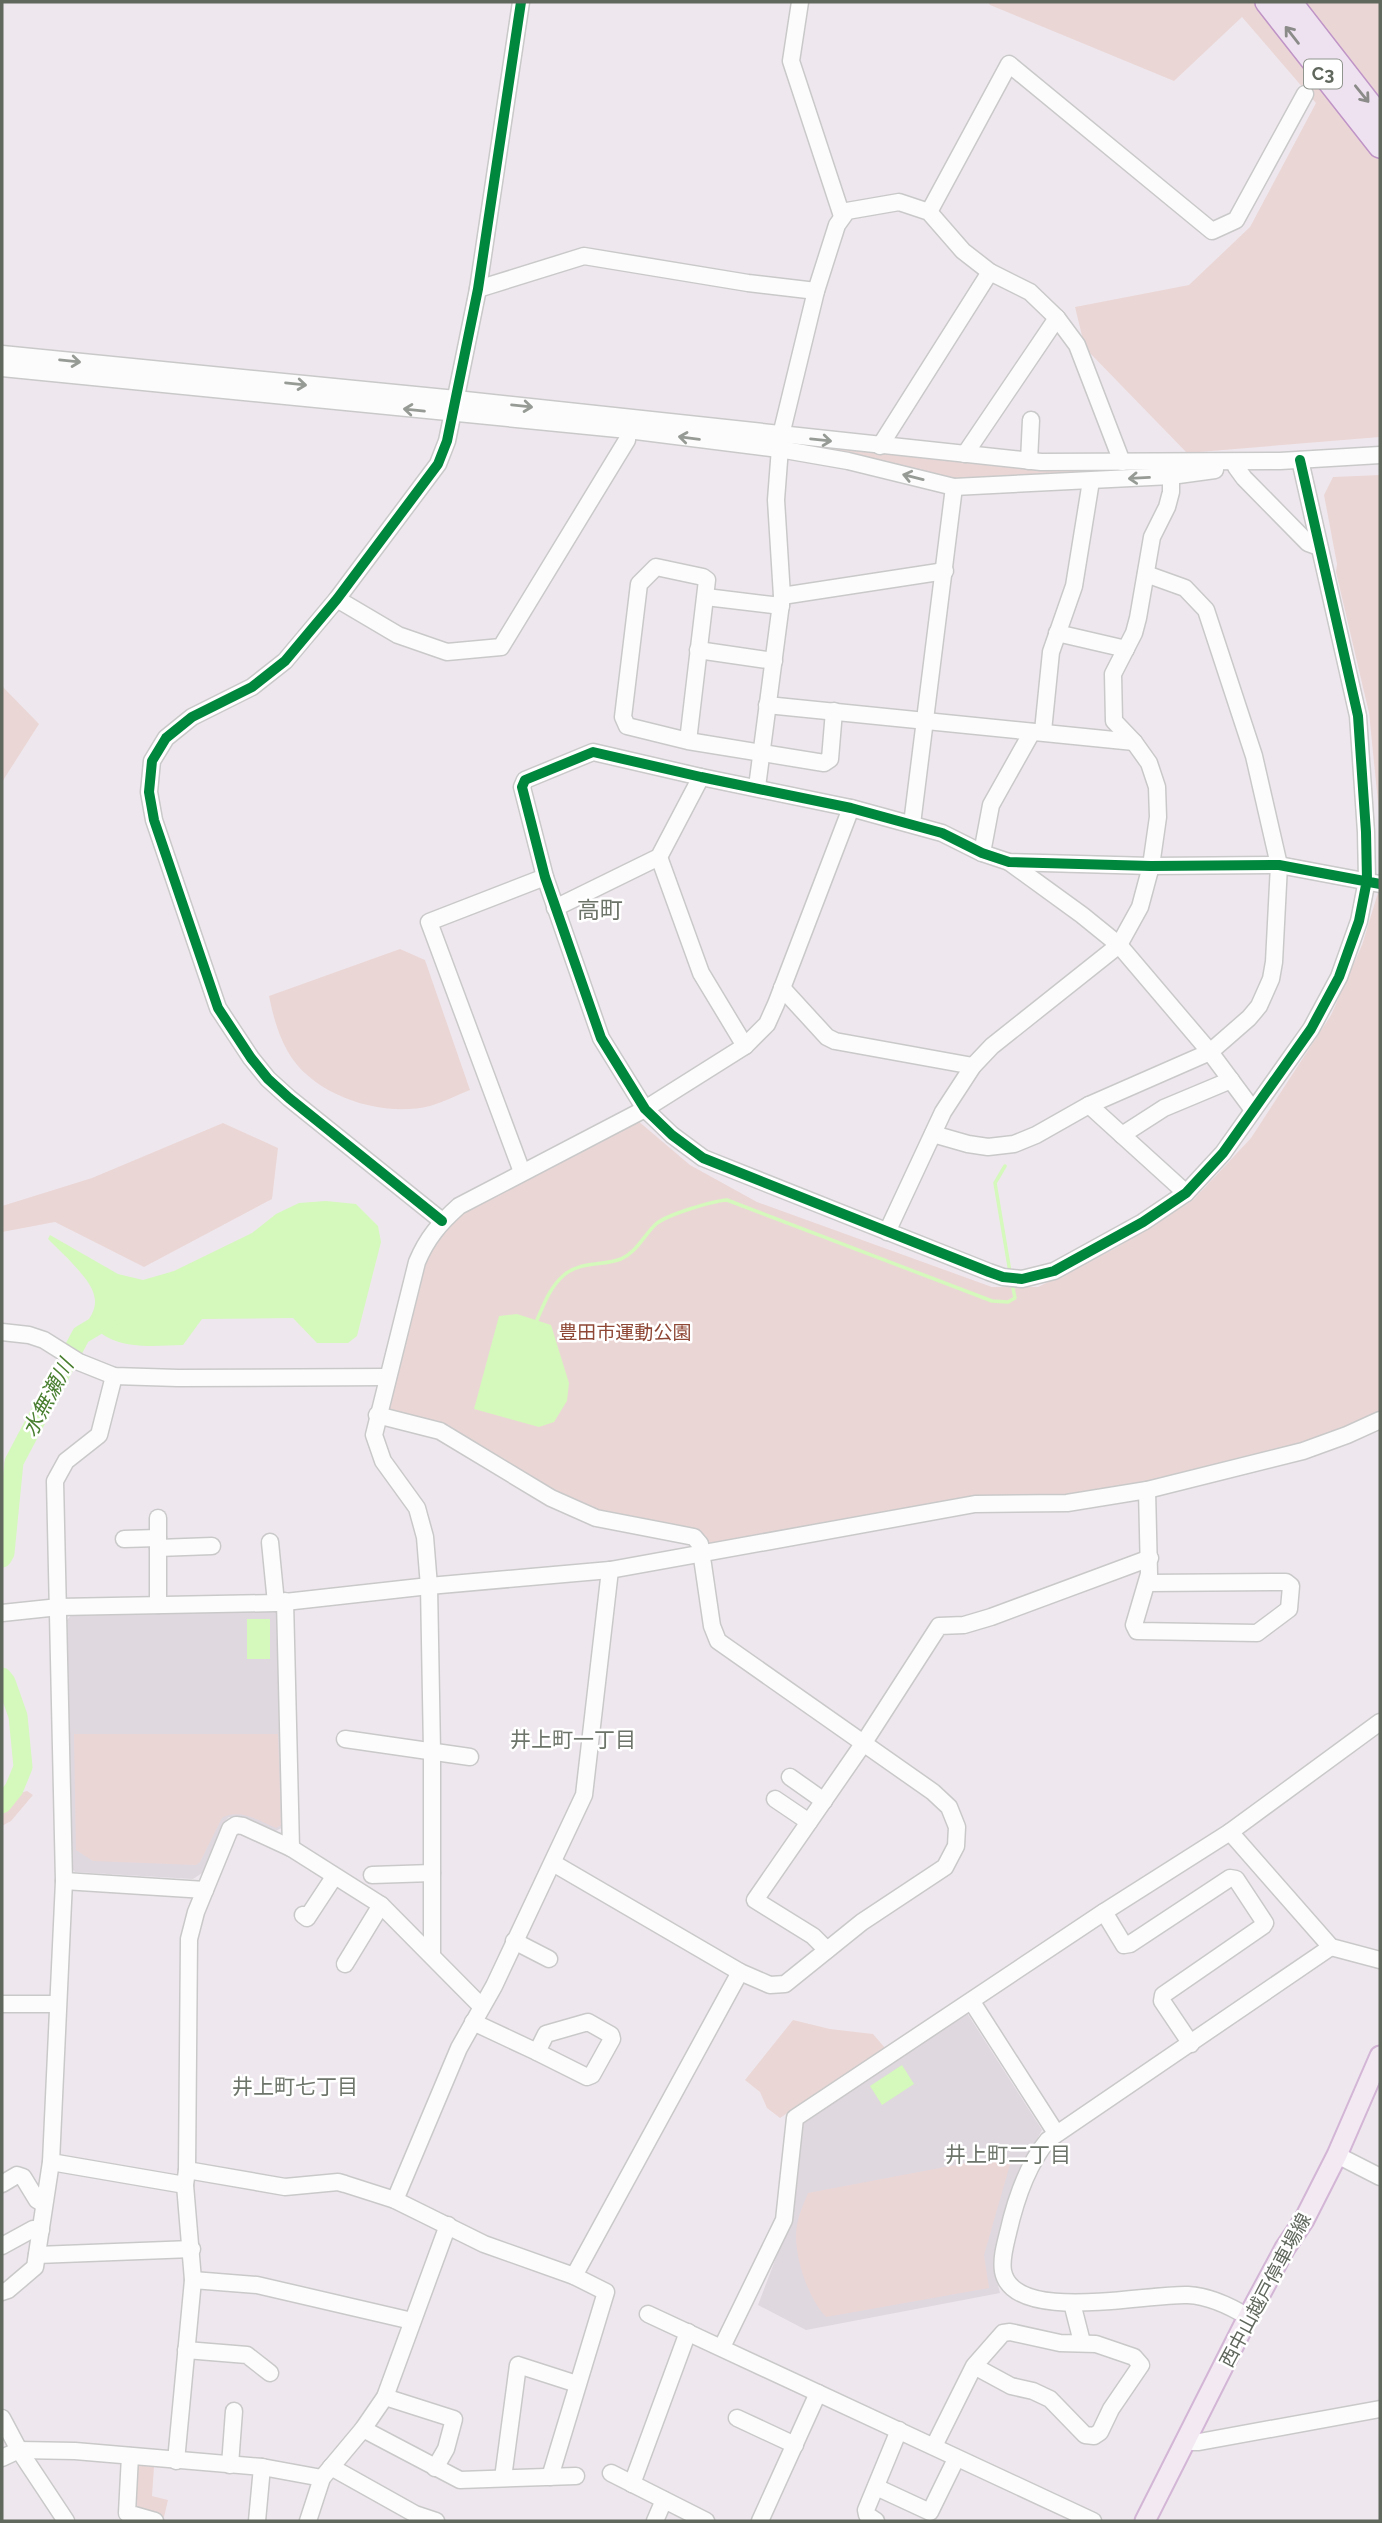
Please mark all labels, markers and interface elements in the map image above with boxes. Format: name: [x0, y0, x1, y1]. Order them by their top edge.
one-way arrow: [1284, 26, 1299, 45]
road number: C3: [1304, 60, 1342, 88]
one-way arrow: [1354, 85, 1369, 103]
one-way arrow: [58, 355, 80, 368]
one-way arrow: [284, 377, 307, 390]
one-way arrow: [511, 400, 533, 413]
one-way arrow: [403, 403, 426, 416]
one-way arrow: [678, 431, 701, 444]
one-way arrow: [810, 433, 832, 446]
one-way arrow: [902, 470, 925, 483]
one-way arrow: [1128, 472, 1151, 485]
district label: 高町: [577, 896, 623, 923]
park label: 豊田市運動公園: [558, 1321, 692, 1343]
water label: 水無瀬川: [17, 1353, 79, 1441]
district label: 井上町一丁目: [510, 1727, 636, 1752]
district label: 井上町七丁目: [232, 2074, 358, 2099]
district label: 井上町二丁目: [945, 2142, 1071, 2167]
street label: 西中山越戸停車場線: [1215, 2209, 1315, 2371]

